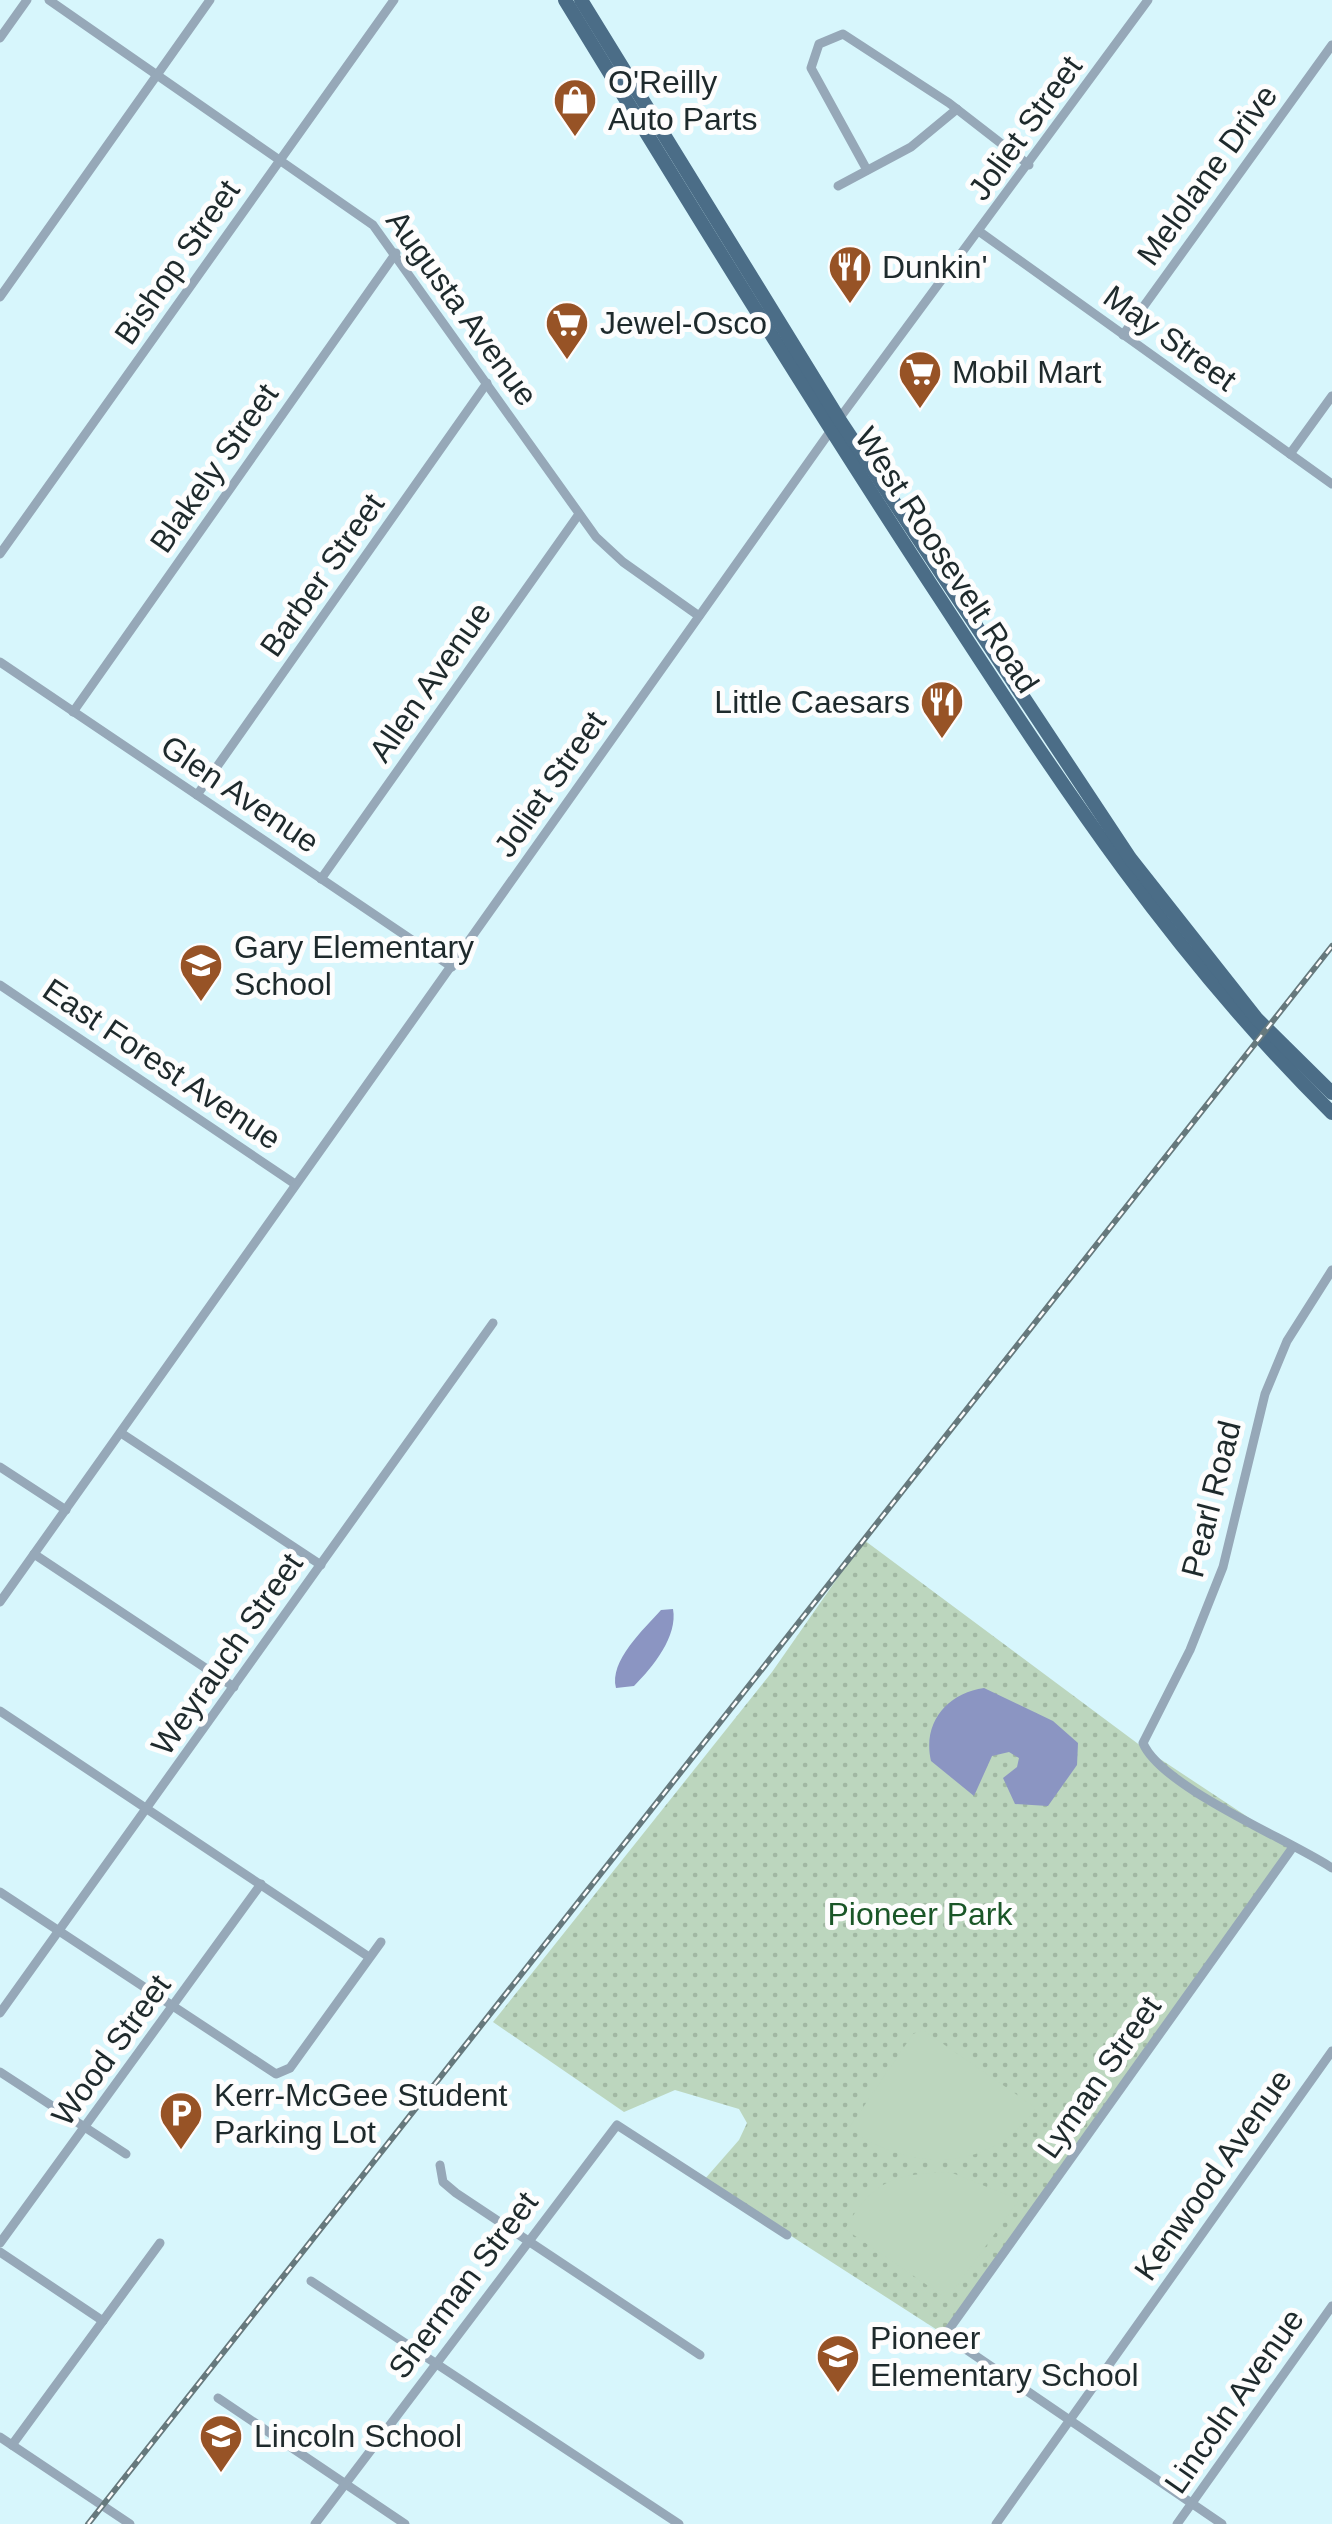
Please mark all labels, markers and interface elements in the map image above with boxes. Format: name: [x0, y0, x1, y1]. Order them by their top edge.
street label: Joliet Street: [961, 49, 1089, 207]
place label: O'Reilly Auto Parts: [608, 64, 757, 137]
shop icon: O'Reilly Auto Parts: [552, 77, 598, 138]
street label: Melolane Drive: [1130, 78, 1284, 272]
street label: Bishop Street: [107, 173, 247, 351]
street label: Augusta Avenue: [379, 203, 545, 413]
restaurant icon: Dunkin': [827, 244, 873, 305]
place label: Dunkin': [882, 249, 988, 285]
street label: May Street: [1097, 278, 1243, 398]
supermarket icon: Jewel-Osco: [544, 300, 590, 361]
place label: Jewel-Osco: [600, 305, 767, 341]
supermarket icon: Mobil Mart: [897, 349, 943, 410]
place label: Mobil Mart: [952, 354, 1101, 390]
street label: Blakely Street: [143, 377, 285, 559]
street label: West Roosevelt Road: [848, 421, 1046, 699]
street label: Barber Street: [253, 487, 391, 663]
street label: Allen Avenue: [362, 595, 498, 769]
restaurant icon: Little Caesars: [919, 679, 965, 740]
place label: Little Caesars: [714, 684, 910, 720]
street label: Joliet Street: [487, 704, 613, 864]
street label: Glen Avenue: [154, 728, 326, 860]
place label: Gary Elementary School: [234, 929, 474, 1002]
school or university icon: Gary Elementary School: [178, 942, 224, 1003]
street label: East Forest Avenue: [36, 971, 288, 1157]
street label: Pearl Road: [1174, 1417, 1248, 1581]
street label: Weyrauch Street: [144, 1546, 310, 1762]
park label: Pioneer Park: [828, 1896, 1013, 1932]
street label: Wood Street: [44, 1968, 178, 2132]
street label: Lyman Street: [1030, 1989, 1168, 2165]
street label: Kenwood Avenue: [1127, 2063, 1299, 2287]
place label: Kerr-McGee Student Parking Lot: [214, 2077, 508, 2150]
parking icon: Kerr-McGee Student Parking Lot: [158, 2090, 204, 2151]
street label: Sherman Street: [381, 2185, 545, 2385]
street label: Lincoln Avenue: [1157, 2302, 1311, 2500]
place label: Pioneer Elementary School: [870, 2320, 1139, 2393]
school or university icon: Pioneer Elementary School: [815, 2333, 861, 2394]
school or university icon: Lincoln School: [198, 2413, 244, 2474]
place label: Lincoln School: [254, 2418, 462, 2454]

